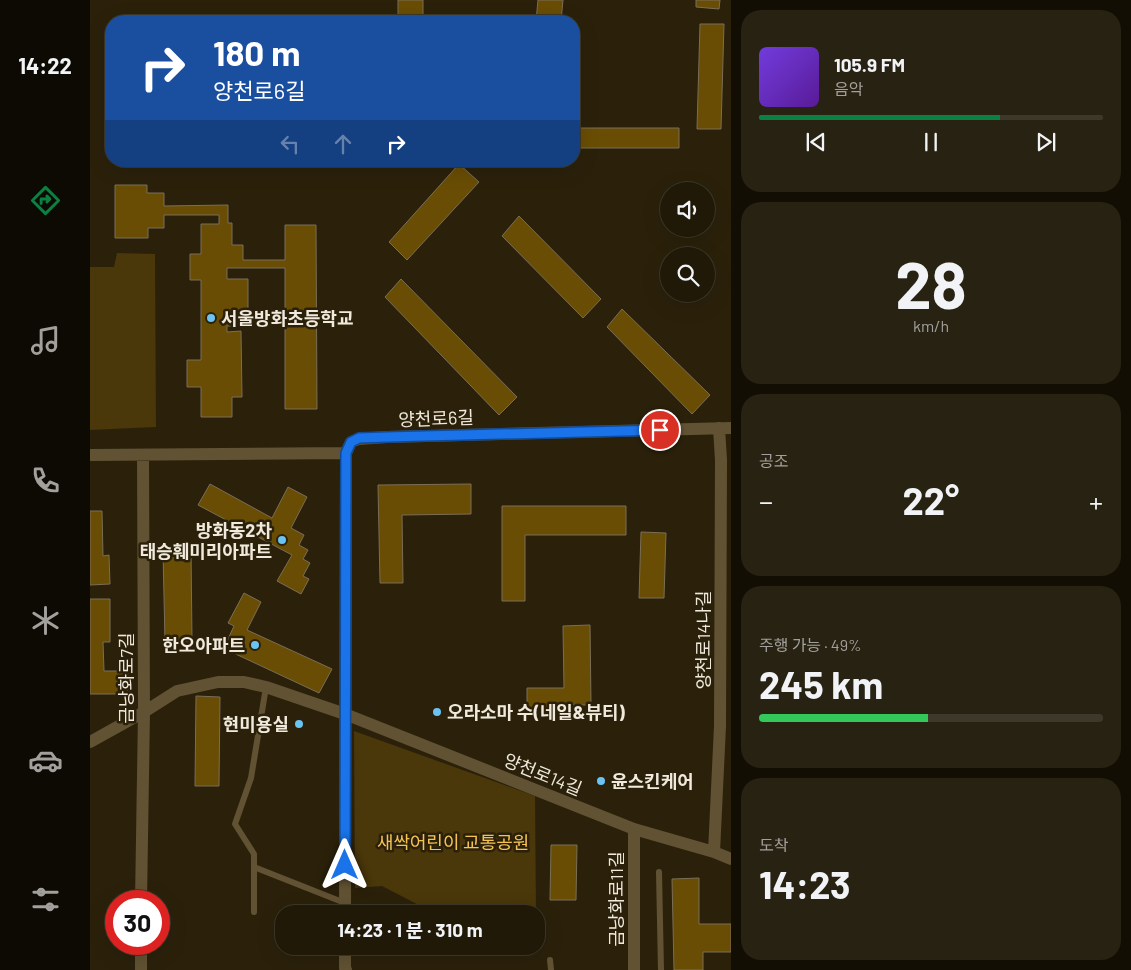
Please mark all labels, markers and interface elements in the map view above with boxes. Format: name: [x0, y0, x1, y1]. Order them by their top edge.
text: 180 m: [213, 31, 301, 73]
icon: right: [130, 35, 195, 100]
text: 14:22: [18, 52, 72, 78]
text: 105.9 FM: [834, 53, 905, 76]
text: 양천로6길: [213, 77, 305, 103]
text: 음악: [834, 79, 863, 98]
icon: previous: [802, 128, 830, 156]
icon: pause: [917, 128, 945, 156]
icon: next: [1032, 128, 1060, 156]
icon: left: [276, 130, 304, 158]
icon: ahead: [329, 130, 357, 158]
icon: right: [382, 130, 410, 158]
map controls: [660, 182, 715, 302]
button: sound: [660, 182, 715, 237]
icon: directions: [28, 183, 63, 218]
text: 28: [895, 244, 967, 322]
button: search: [660, 247, 715, 302]
place label: 서울방화초등학교: [221, 307, 353, 329]
marker: 서울방화초등학교: [205, 312, 217, 324]
text: km/h: [913, 316, 949, 335]
icon: music: [28, 323, 63, 358]
street label: 양천로6길: [398, 406, 474, 430]
pin: [639, 409, 681, 451]
icon: arrive: [646, 416, 674, 444]
text: 공조: [759, 451, 788, 470]
icon: phone: [28, 463, 63, 498]
text: 22°: [903, 477, 959, 523]
text: −: [759, 484, 773, 518]
text: +: [1089, 484, 1103, 518]
place label: 방화동2차 태승훼미리아파트: [140, 519, 272, 562]
marker: 방화동2차 태승훼미리아파트: [276, 534, 288, 546]
street label: 양천로14나길: [692, 590, 714, 690]
icon: climate: [28, 603, 63, 638]
street label: 금낭화로7길: [115, 632, 137, 724]
place label: 한오아파트: [162, 634, 245, 656]
text: 주행 가능 · 49%: [759, 635, 862, 654]
marker: 한오아파트: [249, 639, 261, 651]
text: 245 km: [759, 661, 883, 707]
place label: 오라소마 수(네일&뷰티): [447, 701, 626, 723]
marker: 오라소마 수(네일&뷰티): [431, 706, 443, 718]
place label: 현미용실: [223, 713, 289, 735]
marker: 현미용실: [293, 718, 305, 730]
icon: car: [28, 743, 63, 778]
street label: 양천로14길: [501, 748, 585, 800]
place label: 윤스킨케어: [611, 770, 694, 792]
marker: 윤스킨케어: [595, 775, 607, 787]
park label: 새싹어린이 교통공원: [377, 831, 529, 853]
text: 도착: [759, 835, 788, 854]
position arrow: [318, 838, 370, 890]
street label: 금낭화로11길: [605, 851, 627, 947]
text: 14:23: [759, 861, 851, 907]
icon: filters: [28, 882, 63, 917]
speed limit sign: 30: [105, 890, 170, 955]
text: 14:23 · 1 분 · 310 m: [337, 918, 483, 941]

